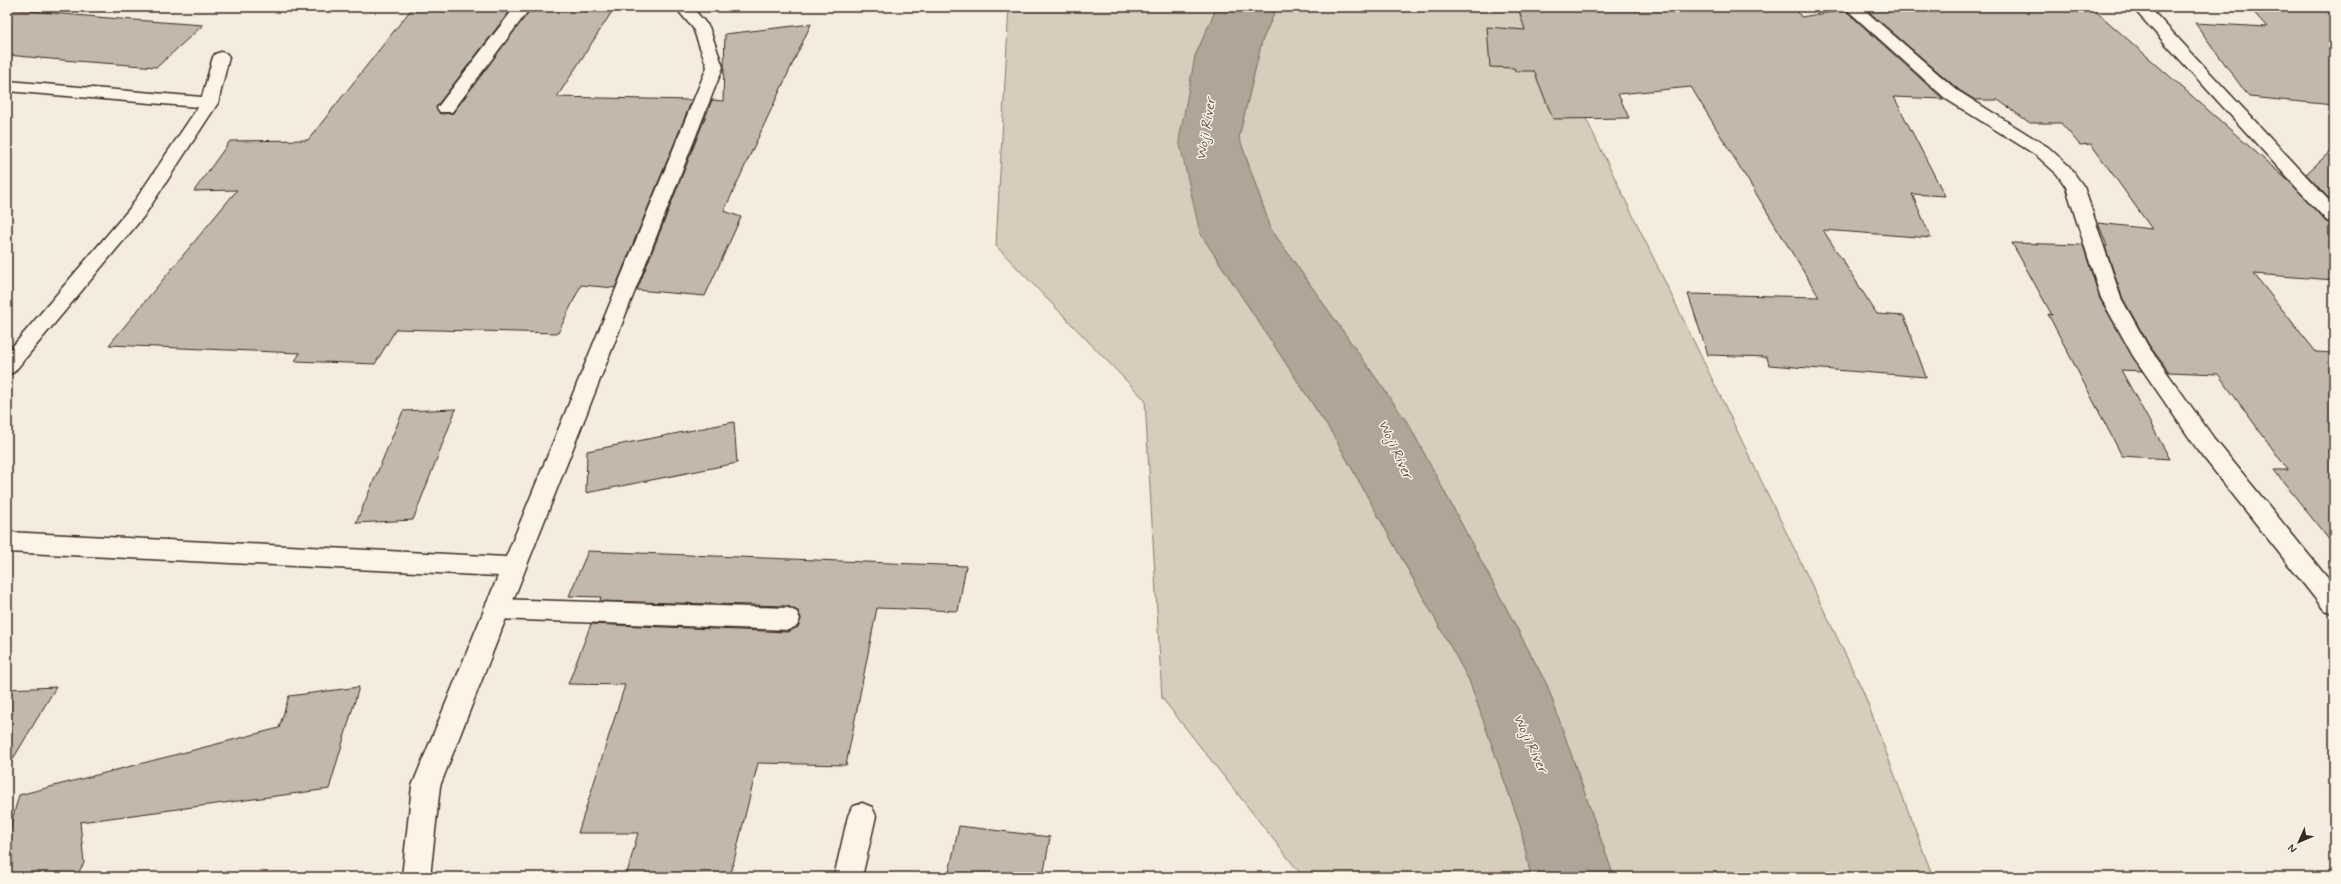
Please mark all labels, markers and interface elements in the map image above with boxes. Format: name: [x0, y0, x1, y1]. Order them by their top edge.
water label: Woji River: [1192, 94, 1220, 162]
water label: Woji River: [1374, 417, 1417, 484]
water label: Woji River: [1509, 711, 1552, 778]
north arrow: [2279, 822, 2319, 862]
text: N: [2285, 841, 2300, 856]

